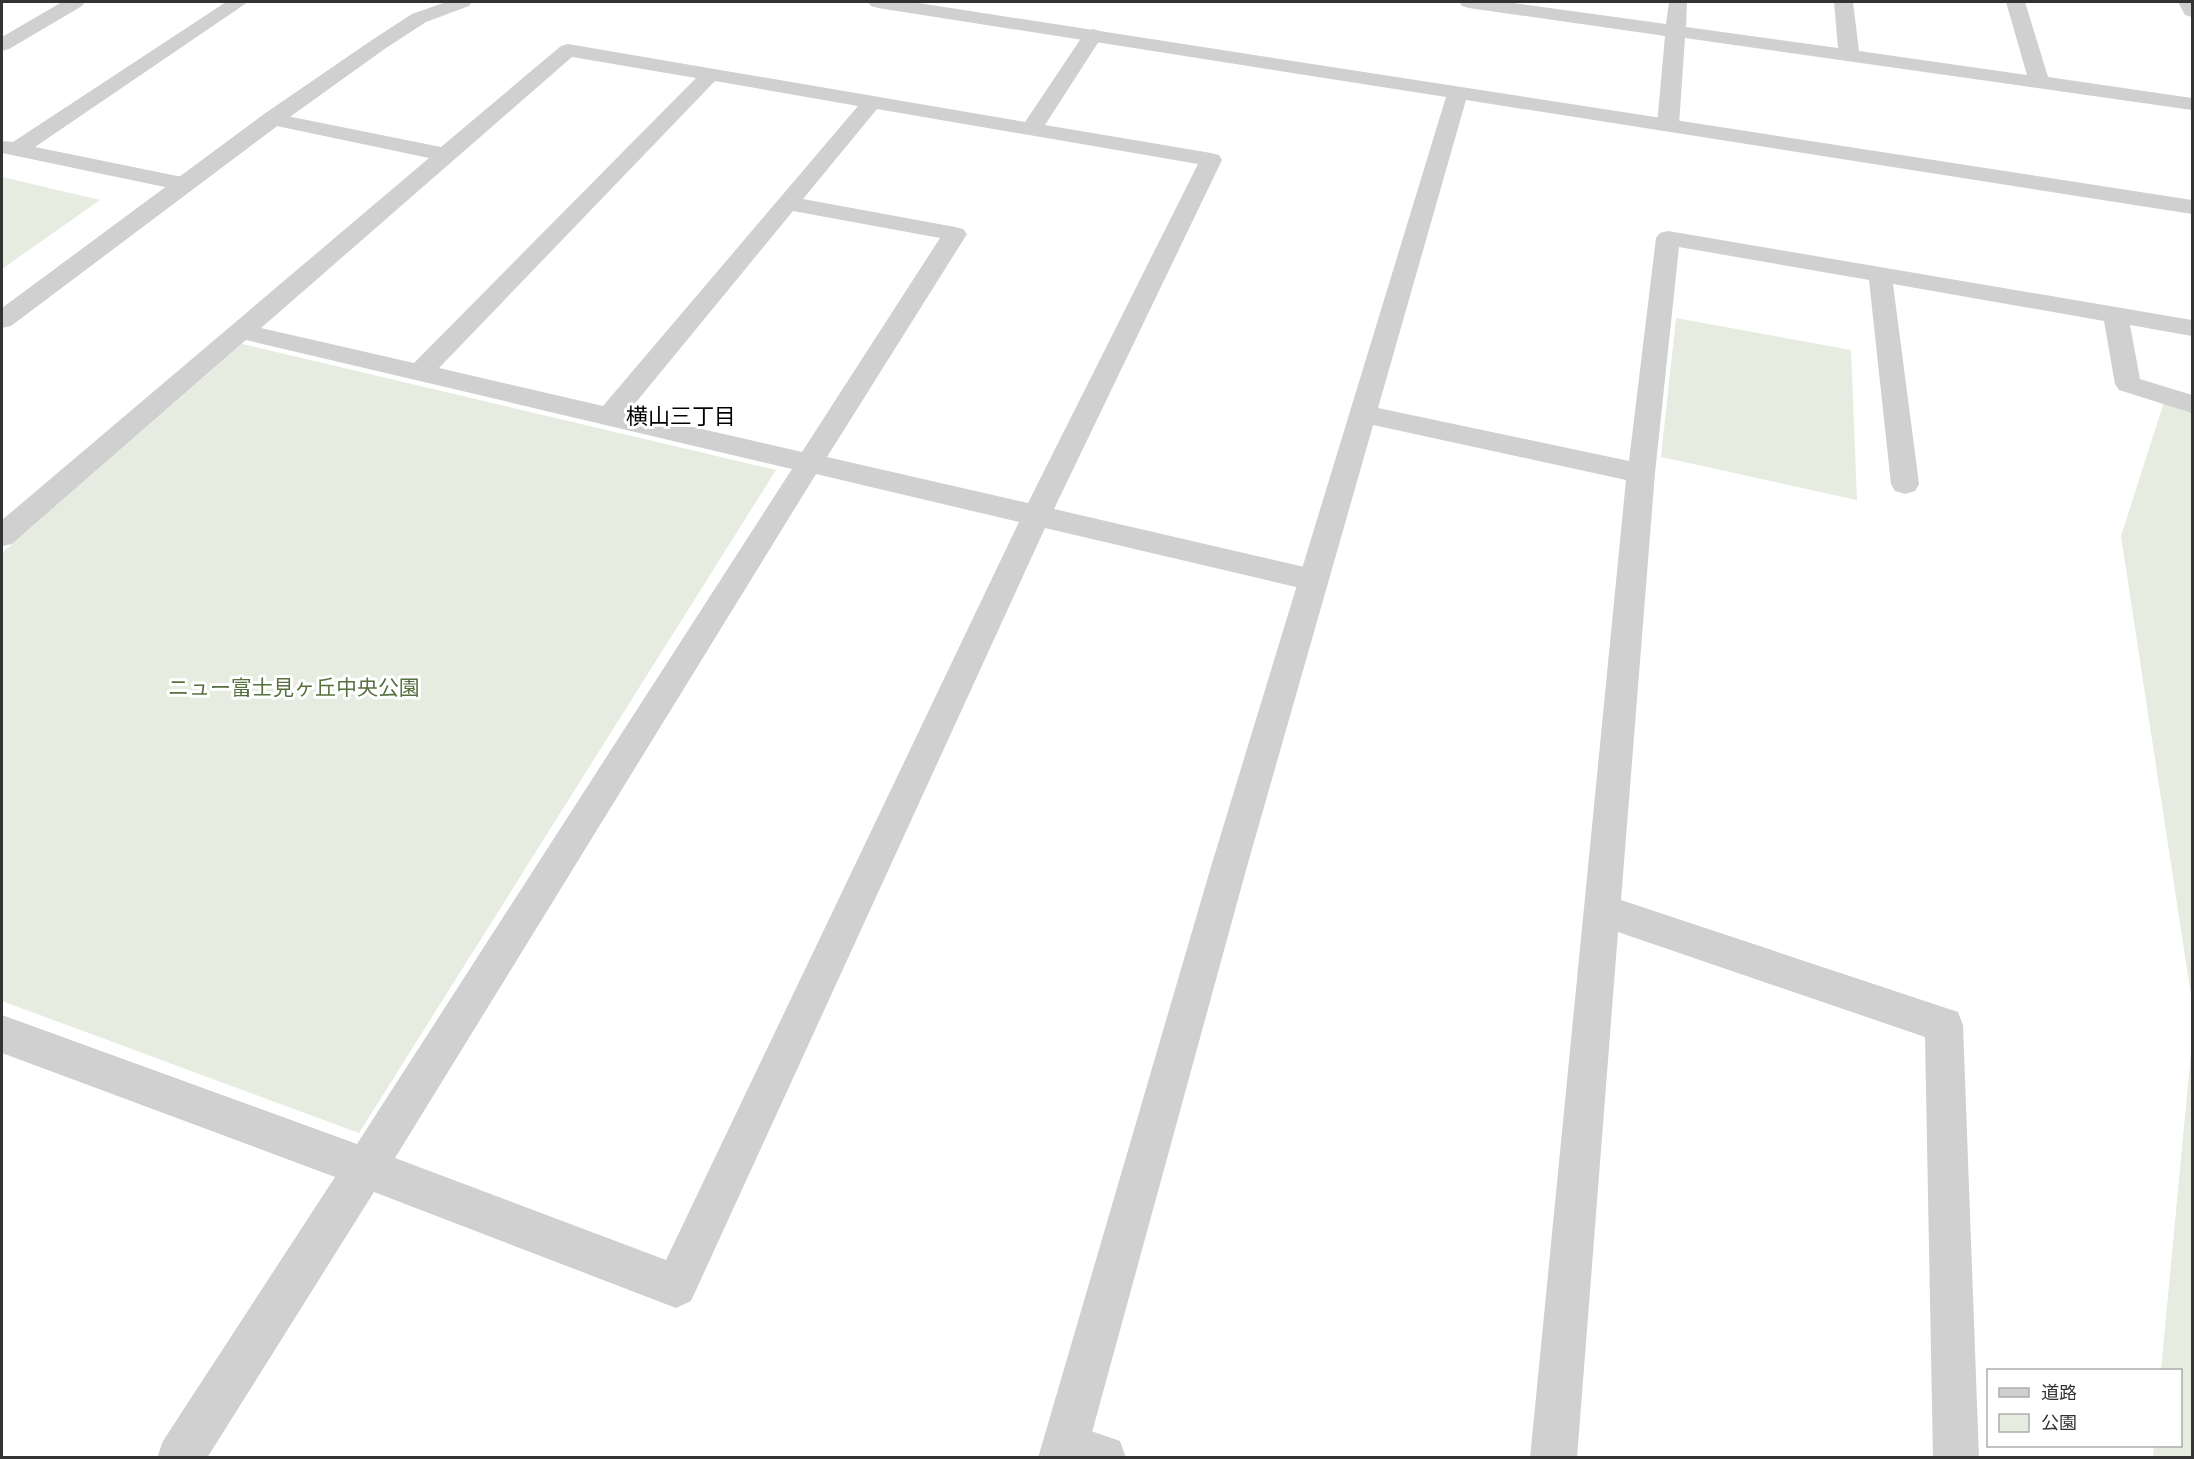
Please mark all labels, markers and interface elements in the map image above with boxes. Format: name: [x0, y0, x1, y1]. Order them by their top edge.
district label: 横山三丁目: [626, 402, 736, 429]
park label: ニュー富士見ヶ丘中央公園: [168, 674, 420, 700]
legend: [1987, 1369, 2182, 1447]
text: 道路: [2041, 1381, 2077, 1403]
text: 公園: [2041, 1411, 2077, 1433]

